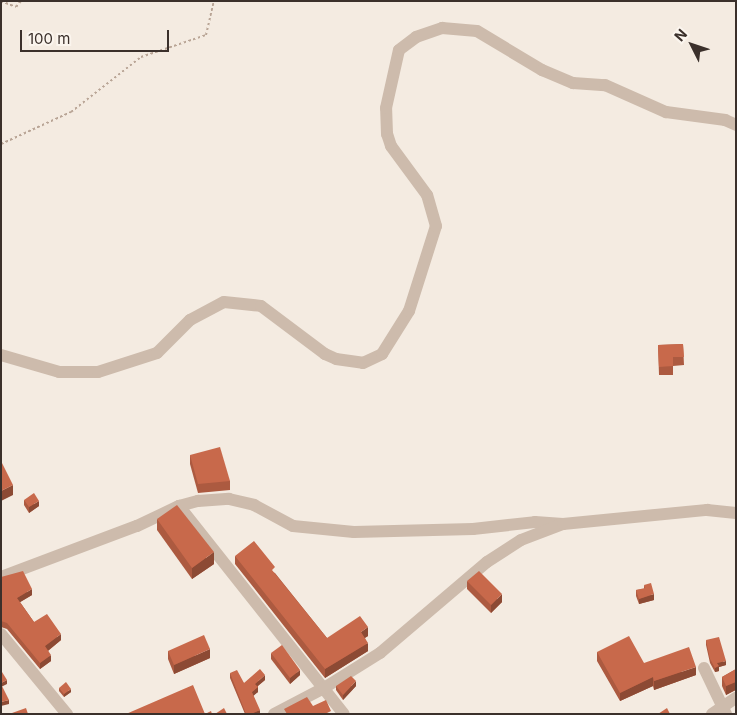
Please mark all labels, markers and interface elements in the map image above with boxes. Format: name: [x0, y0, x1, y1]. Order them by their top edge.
scale bar: [22, 20, 171, 52]
north arrow: [667, 20, 717, 70]
text: N: [670, 25, 690, 44]
text: 100 m: [28, 29, 70, 48]

